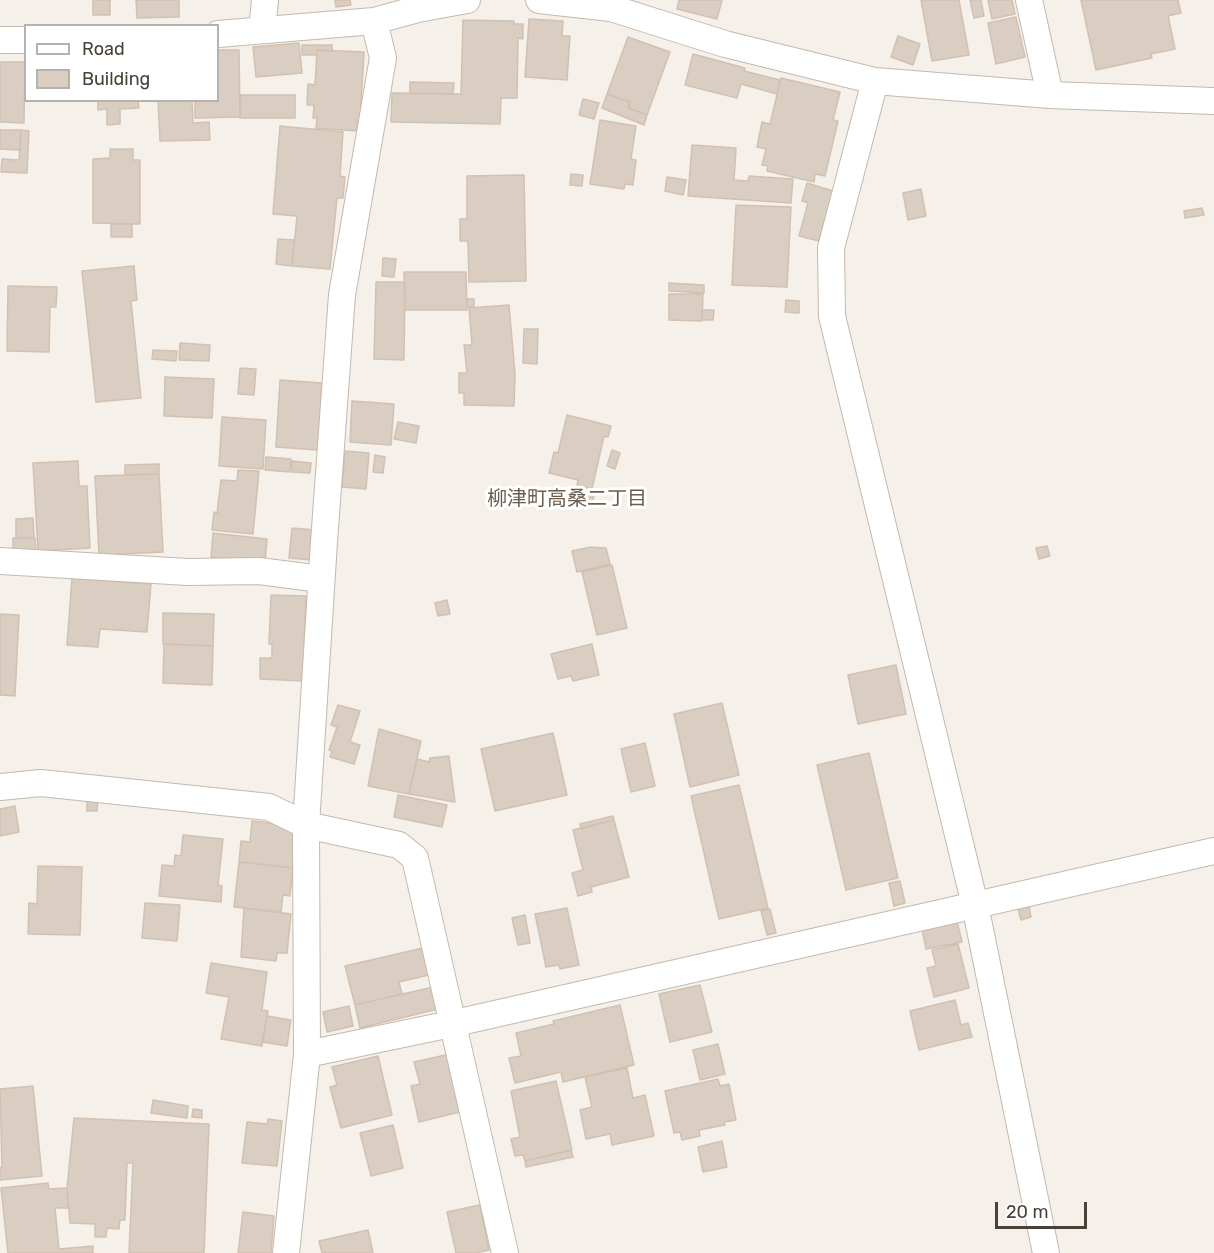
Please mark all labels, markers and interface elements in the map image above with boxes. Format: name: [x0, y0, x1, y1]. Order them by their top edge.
legend: [24, 24, 219, 102]
text: Road: [82, 38, 125, 60]
text: Building: [82, 68, 150, 90]
district label: 柳津町高桑二丁目: [487, 487, 647, 511]
scale bar: [998, 1190, 1090, 1228]
text: 20 m: [1006, 1201, 1048, 1223]

